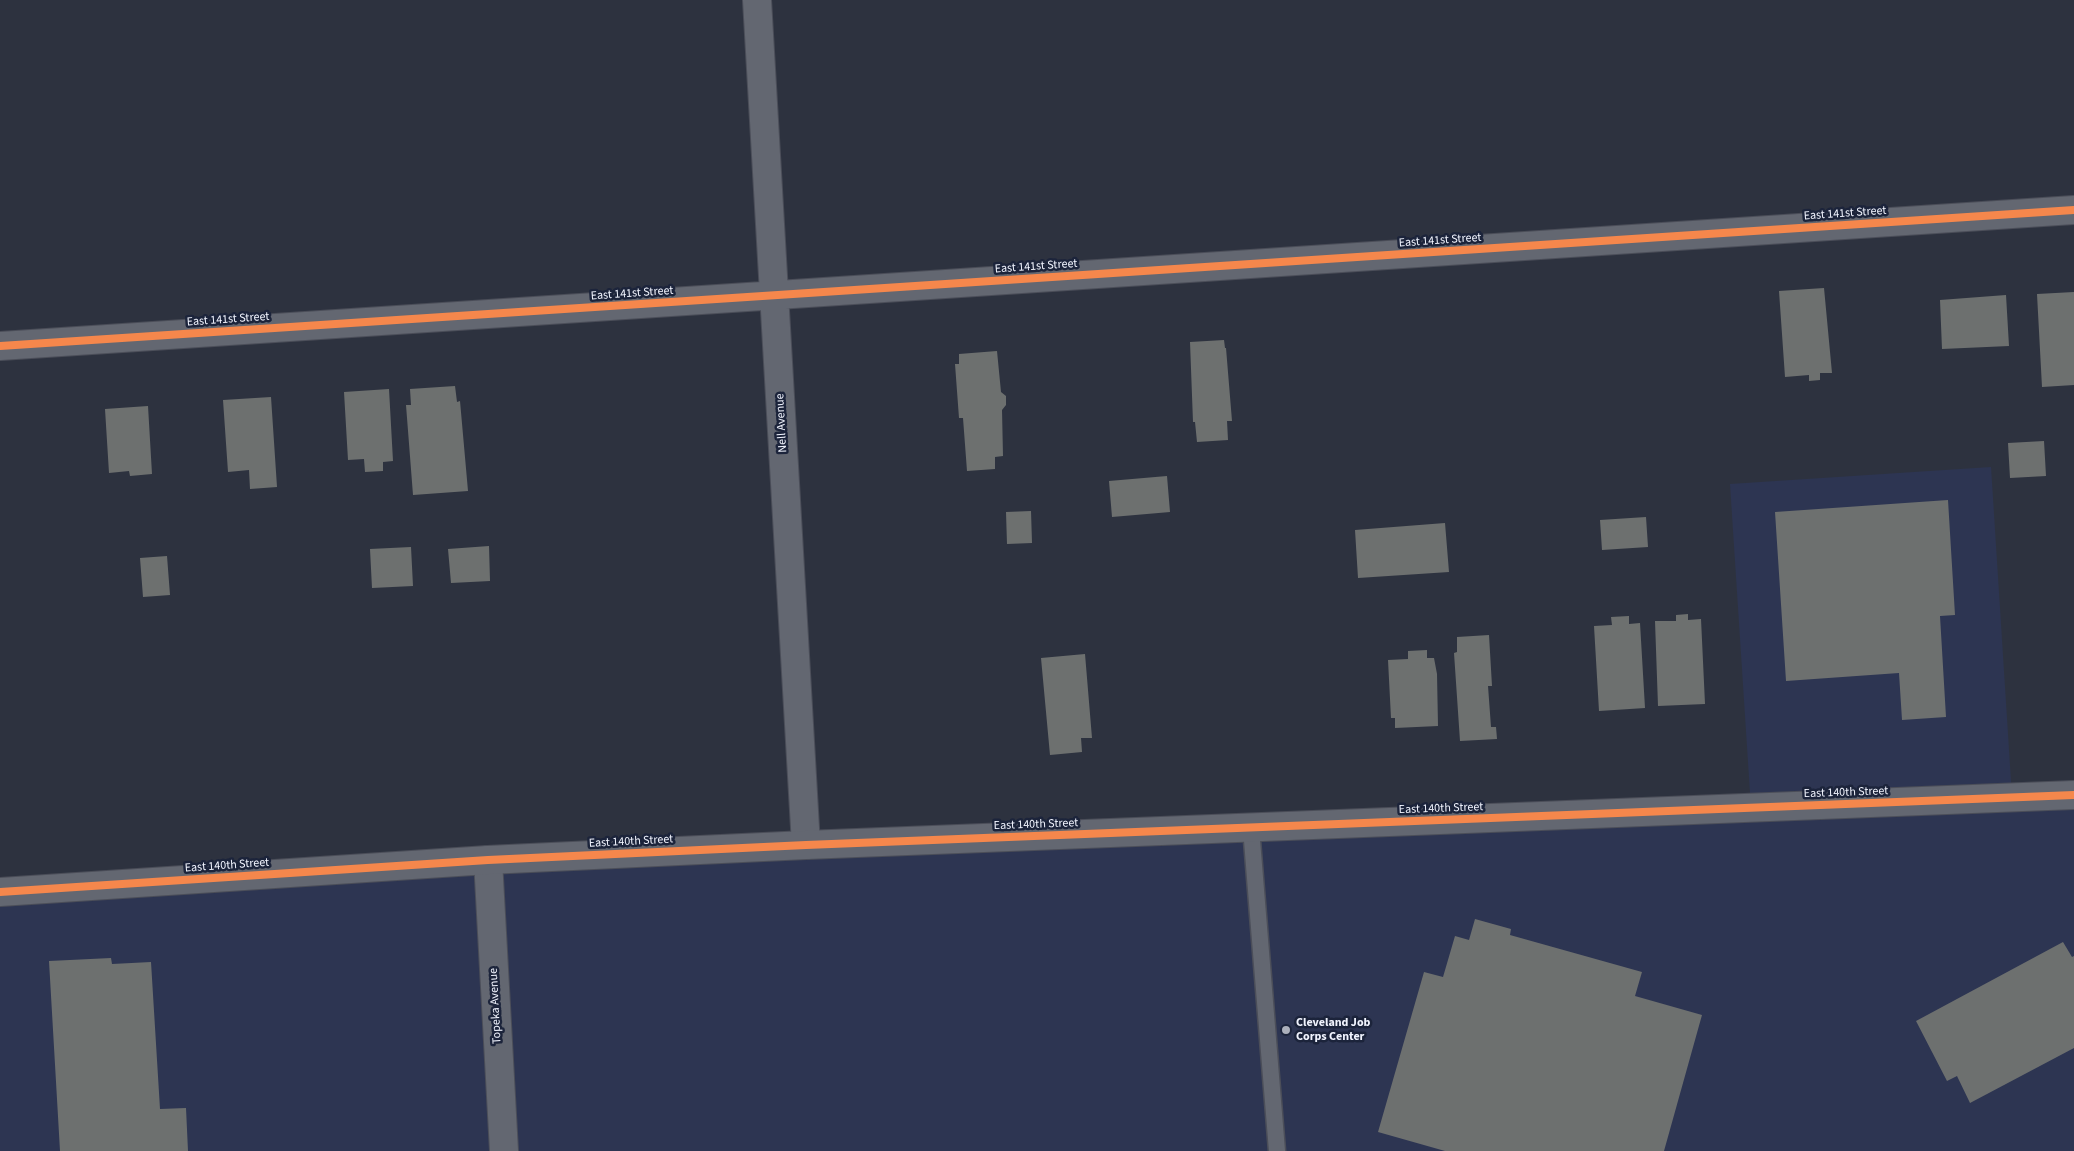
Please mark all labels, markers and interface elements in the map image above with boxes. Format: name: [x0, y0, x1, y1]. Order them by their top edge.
street label: East 141st Street: [1803, 204, 1887, 224]
street label: East 141st Street: [1398, 231, 1482, 251]
street label: East 141st Street: [994, 257, 1078, 277]
street label: East 141st Street: [590, 284, 674, 304]
street label: East 141st Street: [186, 310, 270, 330]
street label: Nell Avenue: [773, 393, 791, 453]
street label: East 140th Street: [1803, 784, 1889, 802]
street label: East 140th Street: [1398, 800, 1484, 818]
street label: East 140th Street: [993, 816, 1079, 834]
street label: East 140th Street: [588, 833, 674, 851]
street label: East 140th Street: [184, 856, 270, 876]
street label: Topeka Avenue: [487, 968, 505, 1044]
place label: Cleveland Job Corps Center: [1296, 1016, 1370, 1044]
marker: Cleveland Job Corps Center: [1280, 1024, 1292, 1036]

